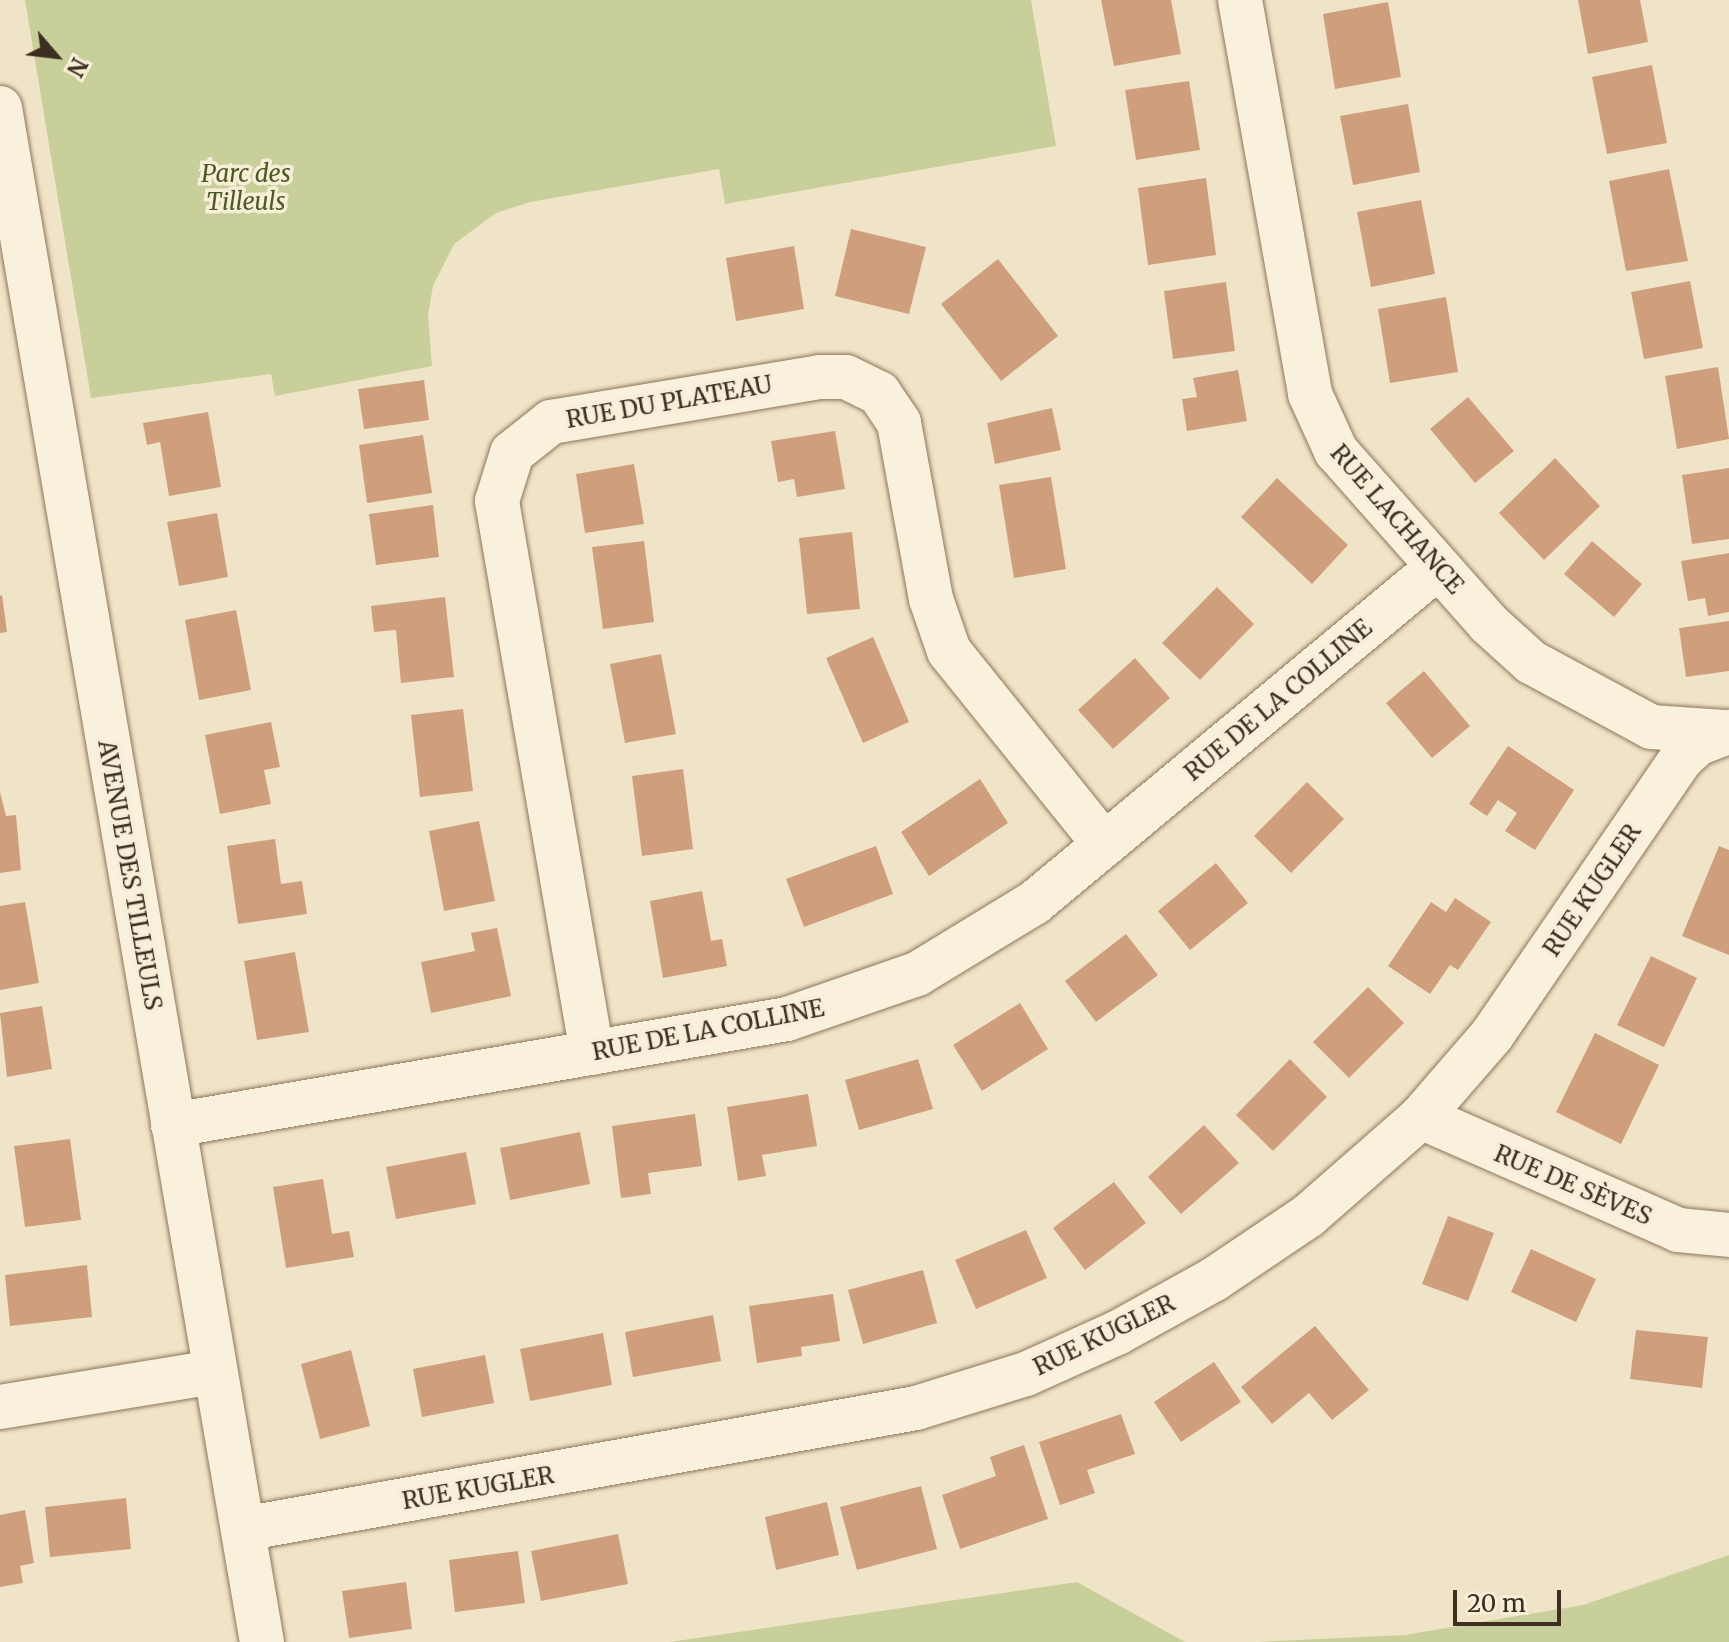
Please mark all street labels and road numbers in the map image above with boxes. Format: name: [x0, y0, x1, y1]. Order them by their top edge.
street label: RUE DU PLATEAU: [564, 370, 774, 434]
street label: RUE LACHANCE: [1324, 439, 1470, 599]
street label: RUE DE LA COLLINE: [1178, 613, 1378, 787]
street label: AVENUE DES TILLEULS: [92, 738, 168, 1012]
street label: RUE KUGLER: [1537, 818, 1647, 962]
street label: RUE DE LA COLLINE: [590, 993, 826, 1067]
street label: RUE DE SÈVES: [1490, 1139, 1656, 1231]
street label: RUE KUGLER: [1029, 1288, 1179, 1382]
street label: RUE KUGLER: [400, 1460, 556, 1516]

